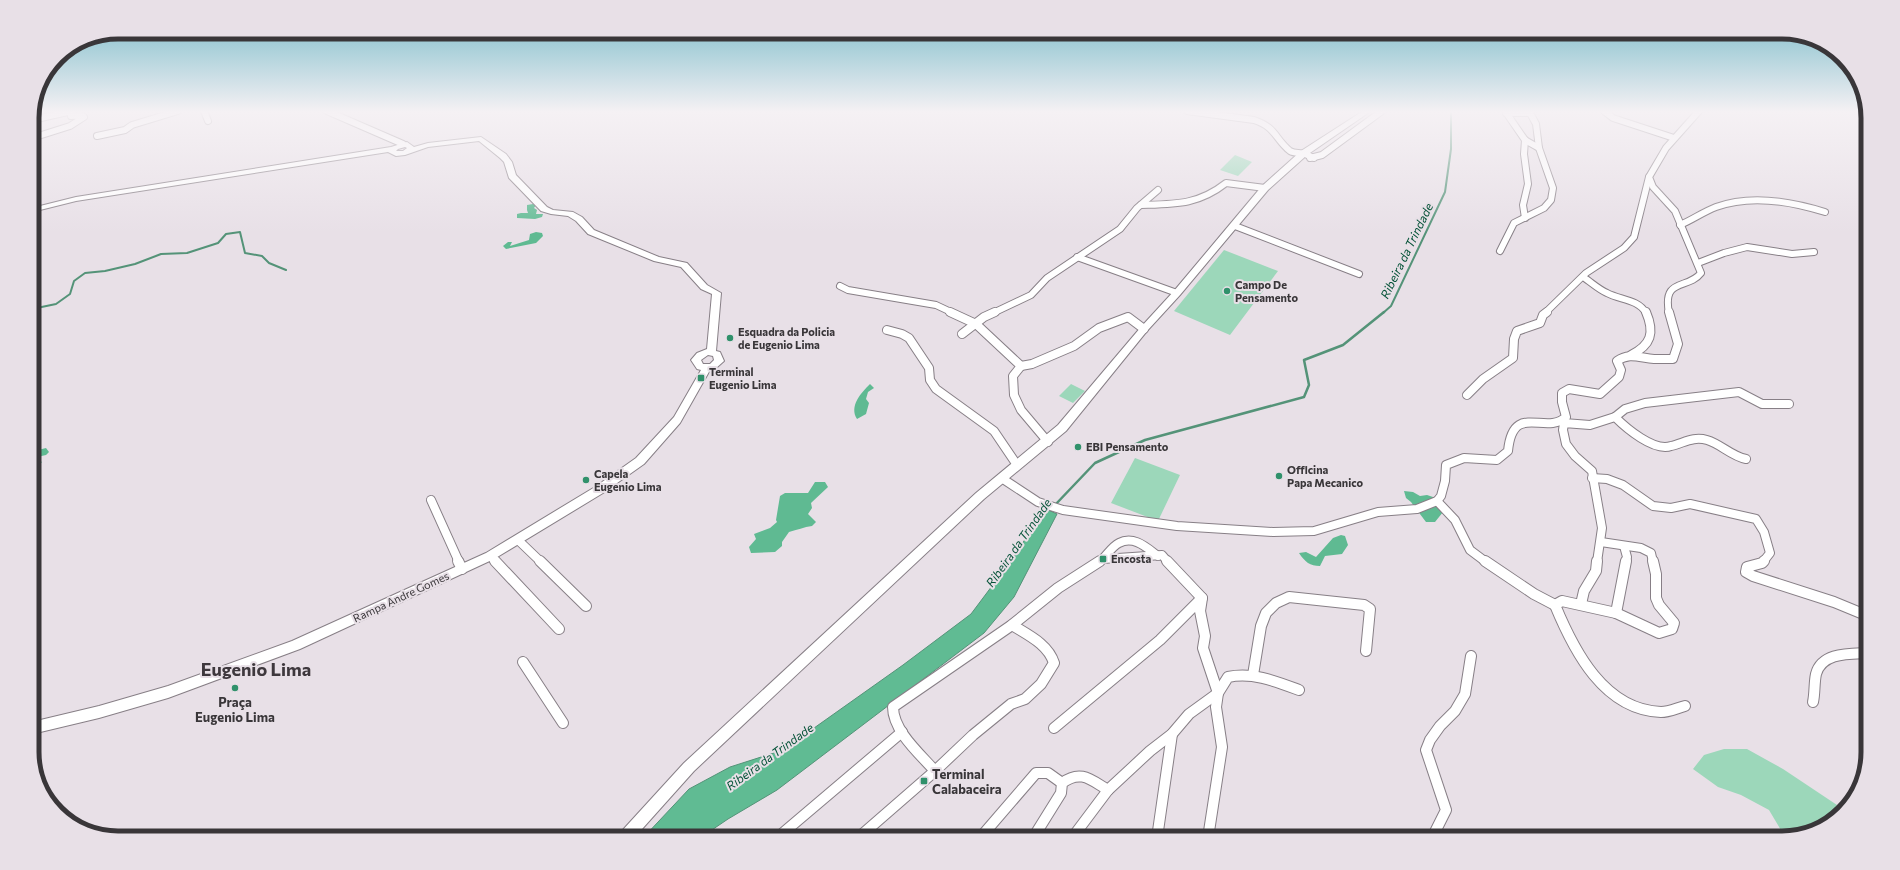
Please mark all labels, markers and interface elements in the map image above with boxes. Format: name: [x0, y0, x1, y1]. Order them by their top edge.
water label: Ribeira da Trindade: [1377, 200, 1436, 301]
place label: Campo De Pensamento: [1235, 278, 1298, 304]
marker: Campo De Pensamento: [1222, 286, 1232, 296]
place label: Esquadra da Policia de Eugenio Lima: [738, 325, 835, 351]
marker: Esquadra da Policia de Eugenio Lima: [725, 333, 735, 343]
place label: Terminal Eugenio Lima: [709, 365, 777, 391]
marker: Terminal Eugenio Lima: [696, 373, 706, 383]
place label: EBI Pensamento: [1086, 440, 1169, 453]
marker: EBI Pensamento: [1073, 442, 1083, 452]
place label: Officina Papa Mecanico: [1287, 463, 1364, 489]
place label: Capela Eugenio Lima: [594, 467, 662, 493]
marker: Officina Papa Mecanico: [1274, 471, 1284, 481]
marker: Capela Eugenio Lima: [581, 475, 591, 485]
water label: Ribeira da Trindade: [983, 495, 1054, 589]
place label: Encosta: [1111, 552, 1151, 565]
marker: Encosta: [1098, 554, 1108, 564]
street label: Rampa Andre Gomes: [351, 569, 451, 625]
district label: Eugenio Lima: [201, 658, 311, 680]
marker: Praça Eugenio Lima: [230, 683, 240, 693]
place label: Praça Eugenio Lima: [195, 694, 275, 725]
water label: Ribeira da Trindade: [723, 719, 816, 793]
place label: Terminal Calabaceira: [932, 766, 1002, 797]
marker: Terminal Calabaceira: [919, 776, 929, 786]

